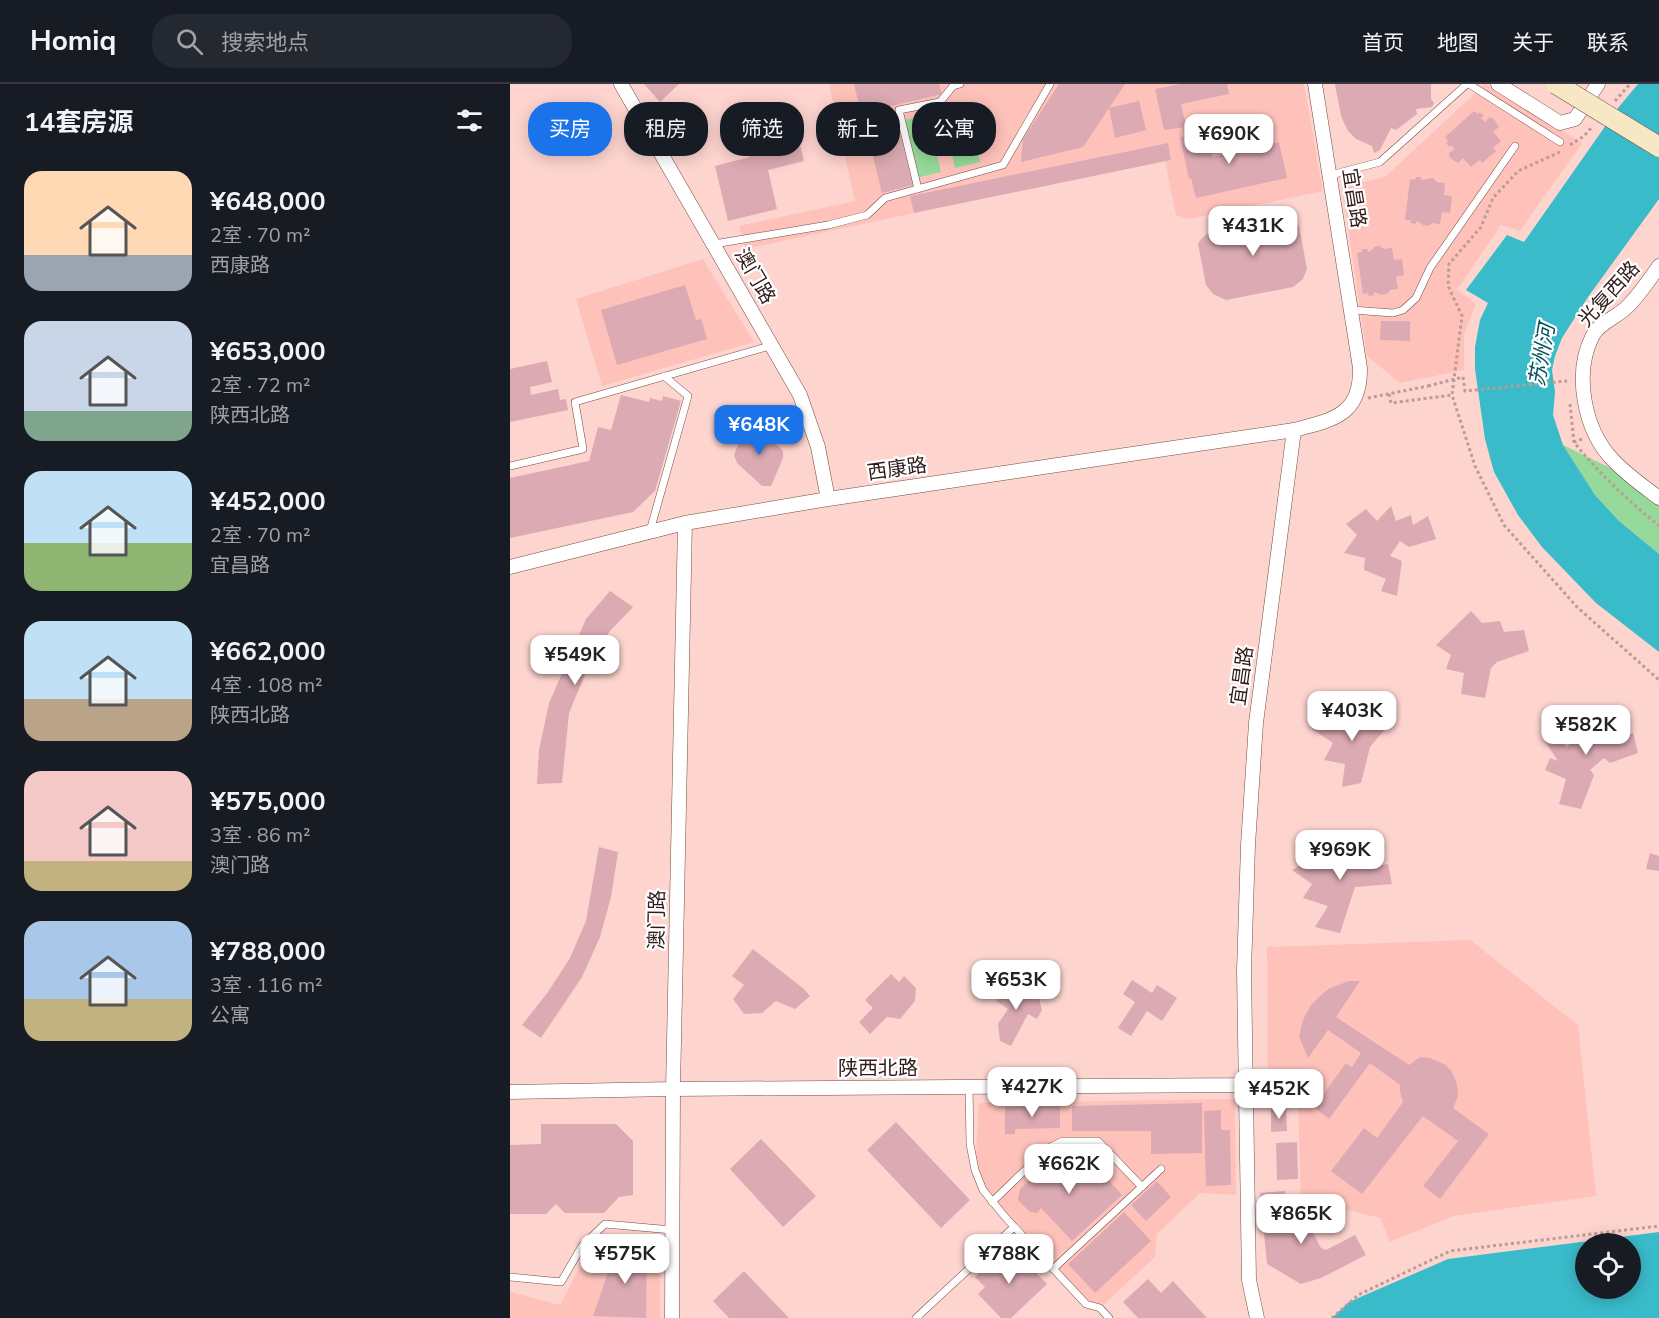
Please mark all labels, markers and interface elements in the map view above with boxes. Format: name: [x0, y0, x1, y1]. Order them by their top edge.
search box: [152, 14, 572, 68]
text: Homiq: [30, 22, 116, 60]
icon: search: [173, 25, 206, 58]
text: 搜索地点: [221, 28, 309, 58]
text: 首页: [1362, 29, 1404, 57]
text: 地图: [1437, 29, 1479, 57]
text: 关于: [1512, 29, 1554, 57]
text: 联系: [1587, 29, 1629, 57]
chip: 买房: [528, 102, 612, 156]
chip: 租房: [624, 102, 708, 156]
chip: 筛选: [720, 102, 804, 156]
chip: 新上: [816, 102, 900, 156]
chip: 公寓: [912, 102, 996, 156]
icon: filters: [453, 104, 486, 137]
text: 14套房源: [24, 105, 133, 140]
pin: ¥690K: [1187, 114, 1271, 165]
text: ¥690K: [1198, 120, 1260, 147]
street label: 宜昌路: [1336, 166, 1372, 230]
text: ¥648,000: [210, 184, 326, 219]
icon: home: [72, 195, 144, 267]
pin: ¥431K: [1211, 206, 1295, 257]
text: ¥431K: [1222, 212, 1284, 239]
text: 2室 · 70 m²: [210, 222, 311, 249]
street label: 澳门路: [728, 243, 782, 309]
text: 西康路: [210, 252, 270, 279]
street label: 光复西路: [1572, 255, 1646, 333]
water label: 苏州河: [1523, 318, 1562, 388]
text: ¥653,000: [210, 334, 326, 369]
icon: home: [72, 345, 144, 417]
text: 2室 · 72 m²: [210, 372, 311, 399]
text: 陕西北路: [210, 402, 290, 429]
pin: ¥648K: [717, 405, 801, 456]
text: ¥648K: [728, 411, 790, 438]
street label: 西康路: [865, 451, 929, 487]
text: ¥452,000: [210, 484, 326, 519]
icon: home: [72, 495, 144, 567]
text: 2室 · 70 m²: [210, 522, 311, 549]
text: 宜昌路: [210, 552, 270, 579]
text: ¥662,000: [210, 634, 326, 669]
pin: ¥549K: [533, 635, 617, 686]
text: ¥549K: [544, 641, 606, 668]
street label: 宜昌路: [1224, 644, 1260, 708]
icon: home: [72, 645, 144, 717]
text: 4室 · 108 m²: [210, 672, 323, 699]
pin: ¥403K: [1310, 691, 1394, 742]
text: ¥403K: [1321, 697, 1383, 724]
text: 陕西北路: [210, 702, 290, 729]
pin: ¥582K: [1544, 705, 1628, 756]
text: ¥582K: [1555, 711, 1617, 738]
text: ¥575,000: [210, 784, 326, 819]
icon: home: [72, 795, 144, 867]
text: 3室 · 86 m²: [210, 822, 311, 849]
pin: ¥969K: [1298, 830, 1382, 881]
text: ¥969K: [1309, 836, 1371, 863]
text: 澳门路: [210, 852, 270, 879]
street label: 澳门路: [643, 890, 671, 950]
text: ¥788,000: [210, 934, 326, 969]
icon: home: [72, 945, 144, 1017]
pin: ¥653K: [974, 960, 1058, 1011]
text: ¥653K: [985, 966, 1047, 993]
text: 3室 · 116 m²: [210, 972, 323, 999]
text: 公寓: [210, 1002, 250, 1029]
street label: 陕西北路: [838, 1055, 918, 1082]
pin: ¥427K: [990, 1067, 1074, 1118]
pin: ¥452K: [1237, 1069, 1321, 1120]
text: ¥427K: [1001, 1073, 1063, 1100]
text: ¥452K: [1248, 1075, 1310, 1102]
pin: ¥662K: [1027, 1144, 1111, 1195]
text: ¥662K: [1038, 1150, 1100, 1177]
pin: ¥865K: [1259, 1194, 1343, 1245]
text: ¥865K: [1270, 1200, 1332, 1227]
map controls: [1575, 1233, 1641, 1299]
button: locate: [1575, 1233, 1641, 1299]
pin: ¥575K: [583, 1234, 667, 1285]
pin: ¥788K: [967, 1234, 1051, 1285]
text: ¥575K: [594, 1240, 656, 1267]
text: ¥788K: [978, 1240, 1040, 1267]

